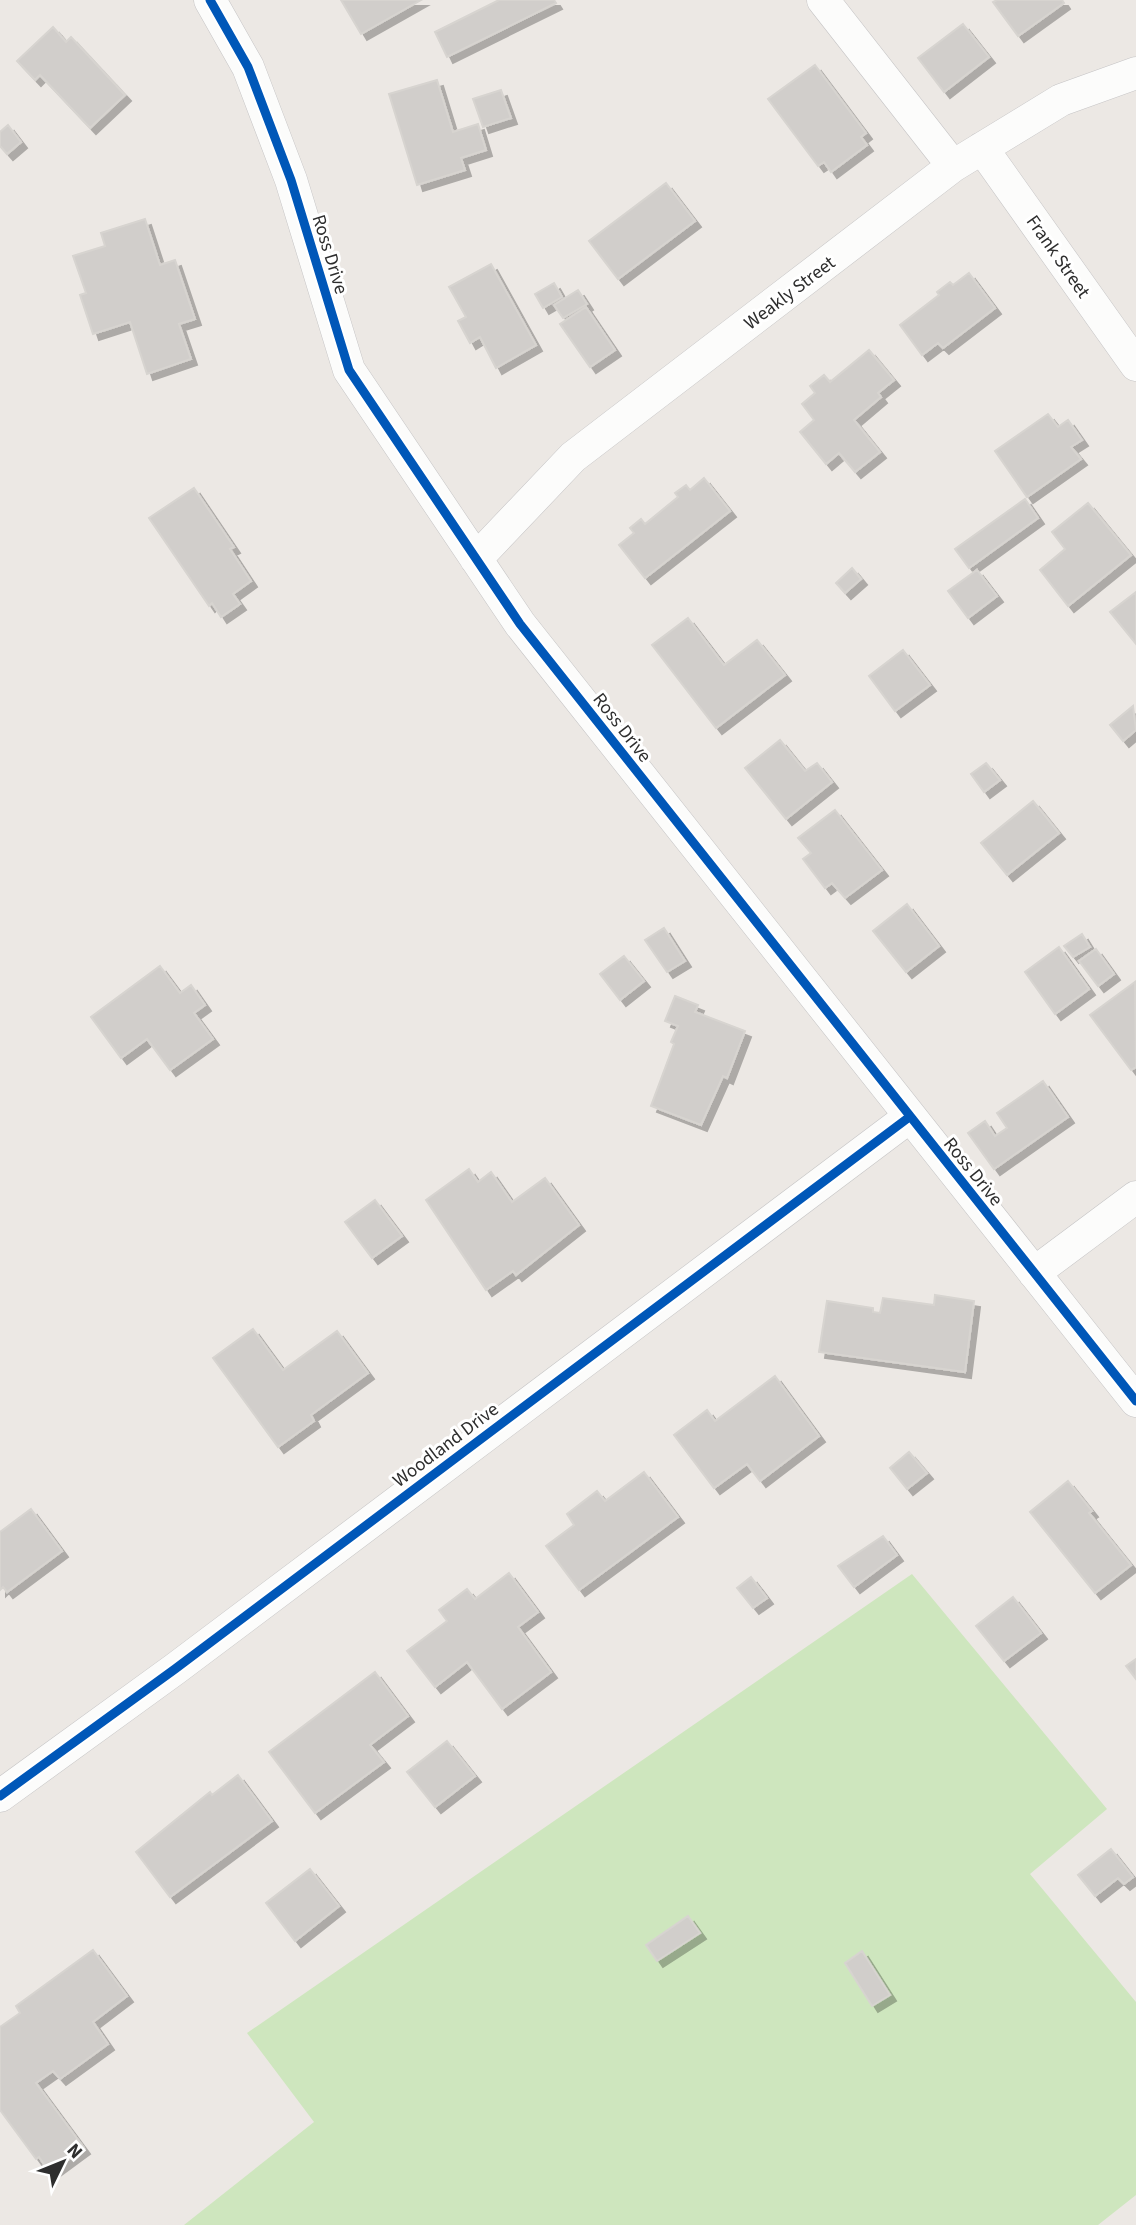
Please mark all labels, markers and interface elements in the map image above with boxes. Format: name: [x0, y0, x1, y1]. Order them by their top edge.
street label: Frank Street: [1019, 210, 1097, 304]
street label: Ross Drive: [305, 211, 354, 297]
street label: Weakly Street: [739, 250, 842, 337]
street label: Ross Drive: [586, 687, 658, 768]
street label: Ross Drive: [937, 1132, 1009, 1212]
street label: Woodland Drive: [387, 1396, 505, 1494]
north arrow: [28, 2127, 98, 2197]
text: N: [60, 2138, 89, 2165]

